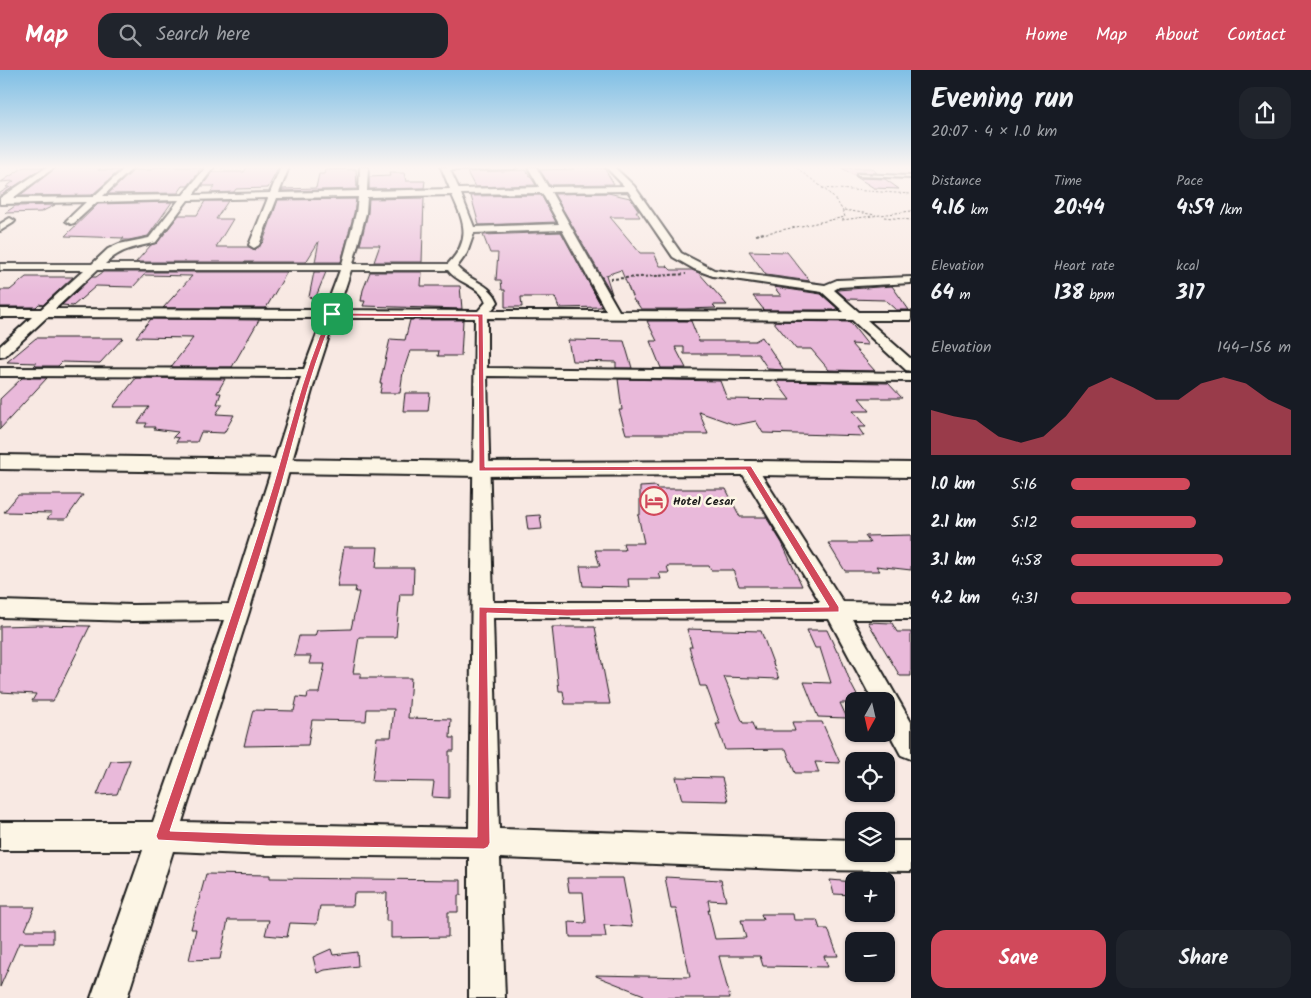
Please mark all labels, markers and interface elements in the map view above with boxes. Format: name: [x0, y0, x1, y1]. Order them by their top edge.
search box: [98, 13, 448, 58]
text: Map: [25, 16, 68, 55]
text: Search here: [156, 20, 250, 50]
icon: search: [116, 21, 144, 49]
text: Home: [1025, 21, 1068, 50]
text: Map: [1096, 21, 1127, 50]
text: About: [1155, 21, 1199, 50]
text: Contact: [1227, 21, 1286, 50]
text: Evening run: [931, 77, 1074, 122]
button: share: [1239, 87, 1291, 139]
text: 20:07 · 4 × 1.0 km: [931, 119, 1057, 144]
text: Distance: [931, 170, 981, 192]
text: Time: [1054, 170, 1082, 192]
text: Pace: [1176, 170, 1203, 192]
text: 4.16: [931, 192, 965, 225]
text: 20:44: [1054, 192, 1105, 225]
text: 4:59: [1176, 192, 1214, 225]
text: km: [965, 199, 988, 221]
text: /km: [1214, 199, 1242, 221]
text: Elevation: [931, 255, 984, 277]
text: Heart rate: [1054, 255, 1115, 277]
text: kcal: [1176, 255, 1199, 277]
text: 64: [931, 277, 954, 310]
text: 138: [1054, 277, 1084, 310]
text: 317: [1176, 277, 1204, 310]
text: m: [954, 284, 971, 306]
text: bpm: [1084, 284, 1115, 306]
pin: [311, 293, 353, 335]
icon: arrive: [318, 300, 346, 328]
text: Elevation: [931, 335, 992, 360]
text: 144–156 m: [1217, 335, 1291, 360]
text: 1.0 km: [931, 472, 975, 497]
text: 5:16: [1011, 472, 1037, 497]
hotel icon: Hotel Cesar: [639, 486, 669, 516]
place label: Hotel Cesar: [673, 492, 735, 511]
text: 2.1 km: [931, 510, 976, 535]
text: 5:12: [1011, 510, 1038, 535]
text: 3.1 km: [931, 548, 976, 573]
text: 4:58: [1011, 548, 1042, 573]
text: 4.2 km: [931, 586, 980, 611]
text: 4:31: [1011, 586, 1038, 611]
north arrow: [845, 692, 895, 742]
map controls: [845, 692, 895, 982]
button: locate: [845, 752, 895, 802]
button: layers: [845, 812, 895, 862]
button: +: [845, 872, 895, 922]
button: Save: [931, 930, 1106, 988]
button: Share: [1116, 930, 1291, 988]
button: −: [845, 932, 895, 982]

